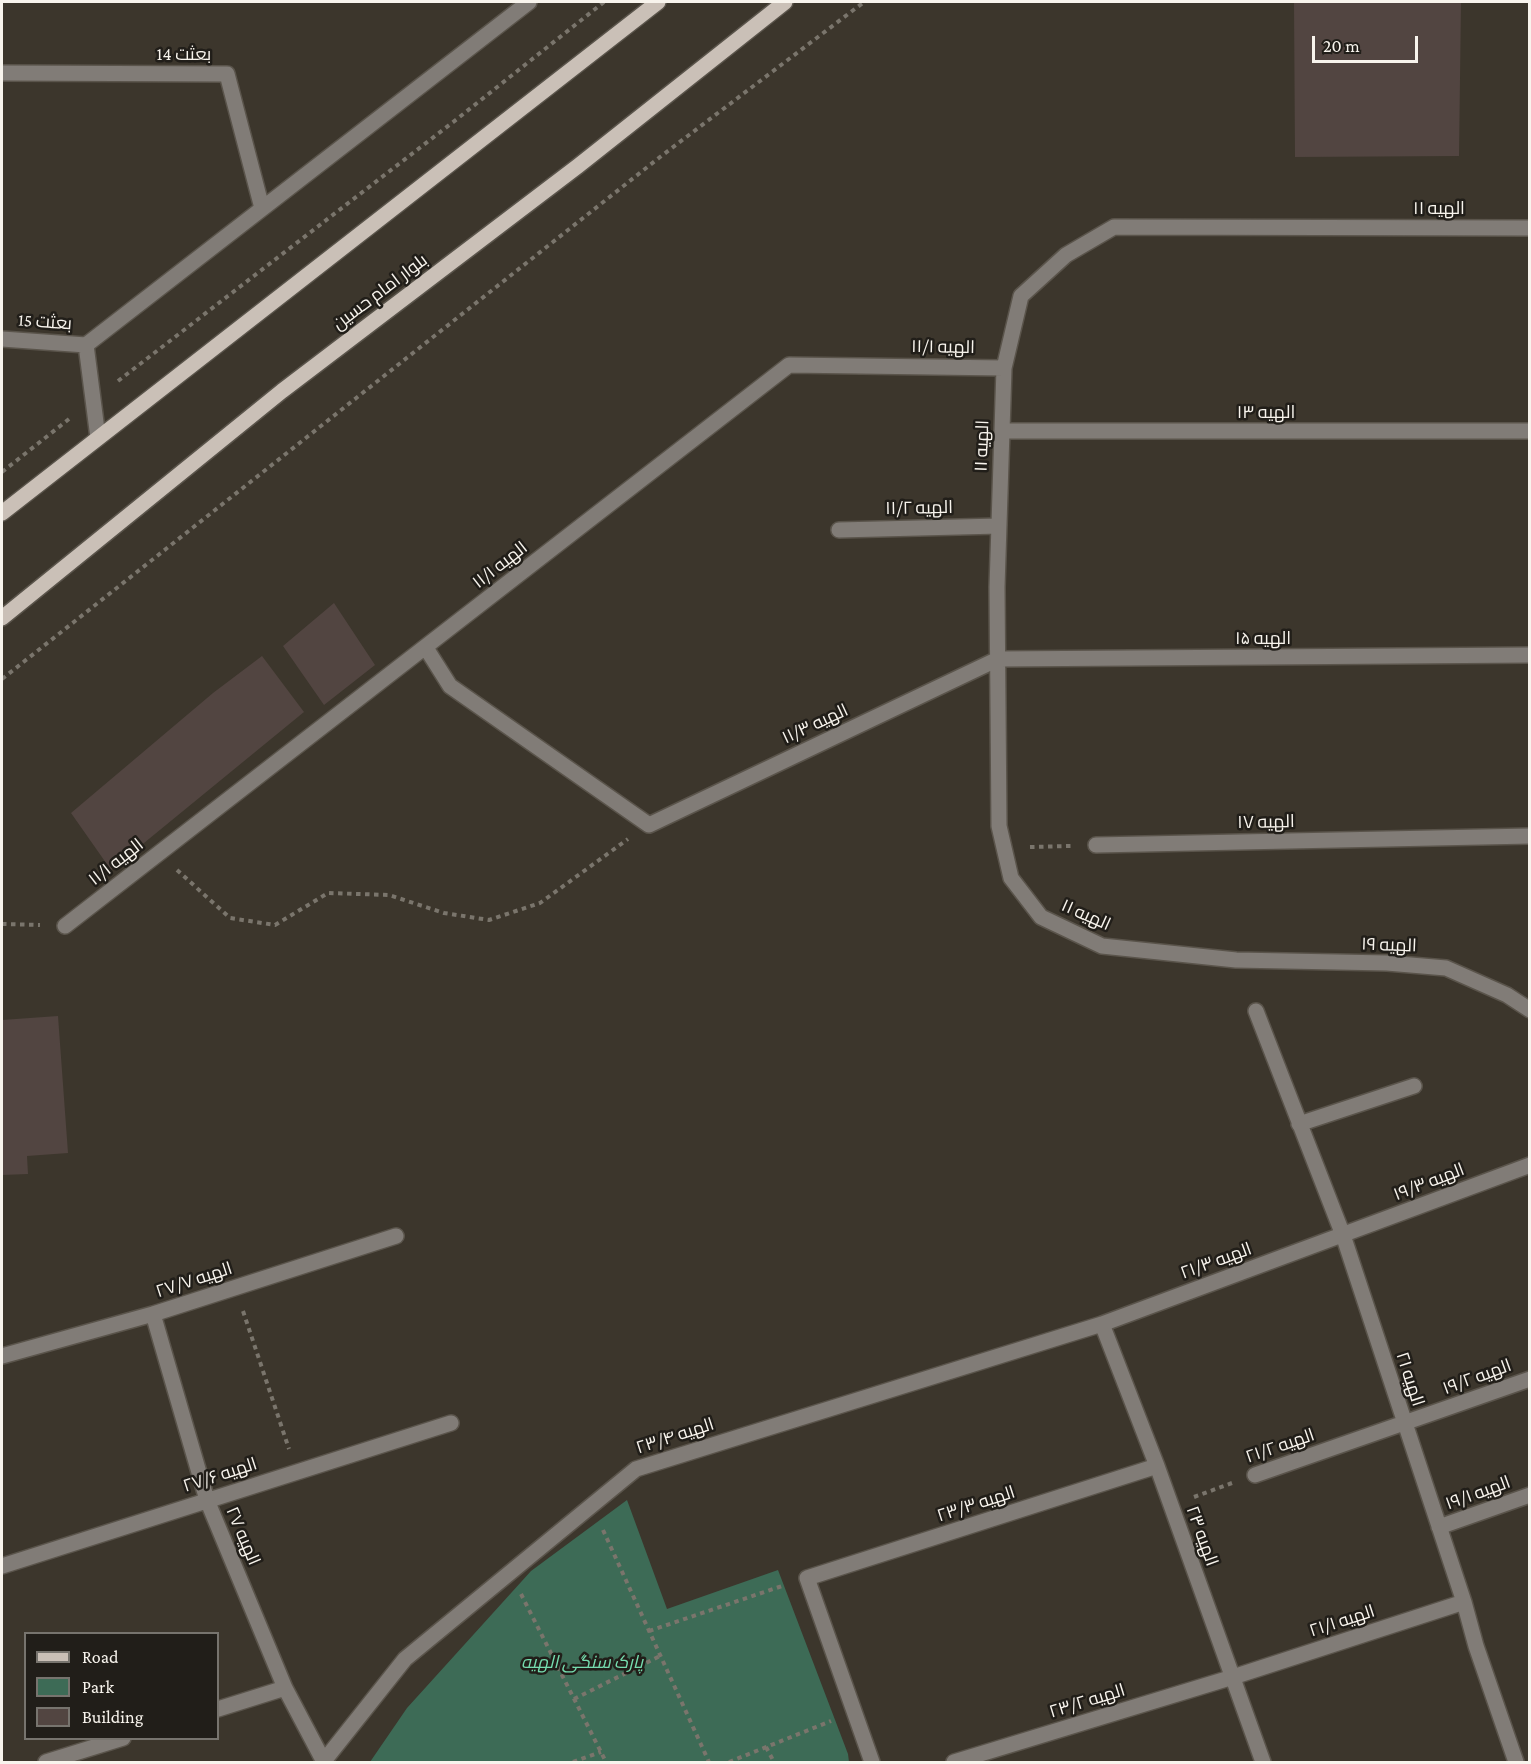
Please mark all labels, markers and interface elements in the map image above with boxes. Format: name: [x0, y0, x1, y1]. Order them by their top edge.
scale bar: [1315, 24, 1422, 62]
text: 20 m: [1323, 36, 1360, 56]
street label: بعثت 14: [157, 43, 211, 65]
street label: الهیه ۱۱: [1413, 197, 1465, 219]
street label: بلوار امام حسین: [328, 249, 432, 335]
street label: بعثت 15: [17, 309, 73, 335]
street label: الهیه ۱۱/۱: [911, 336, 975, 358]
street label: الهیه ۱۳: [1237, 401, 1295, 423]
street label: الهیه ۱۱: [970, 420, 994, 472]
street label: الهیه ۱۱/۲: [885, 497, 953, 519]
street label: الهیه ۱۱/۱: [468, 537, 532, 593]
street label: الهیه ۱۵: [1235, 627, 1291, 649]
street label: الهیه ۱۱/۳: [779, 699, 851, 749]
street label: الهیه ۱۷: [1237, 811, 1295, 833]
street label: الهیه ۱۱/۱: [84, 834, 148, 890]
street label: الهیه ۱۱: [1058, 895, 1114, 935]
street label: الهیه ۱۹: [1361, 933, 1417, 957]
street label: الهیه ۱۹/۳: [1390, 1159, 1468, 1205]
street label: الهیه ۲۱/۳: [1177, 1238, 1255, 1284]
street label: الهیه ۲۷/۷: [153, 1258, 235, 1302]
street label: الهیه ۲۱: [1391, 1349, 1429, 1409]
street label: الهیه ۱۹/۲: [1440, 1355, 1514, 1399]
street label: الهیه ۲۳/۴: [633, 1413, 717, 1459]
street label: الهیه ۲۱/۲: [1243, 1424, 1317, 1468]
street label: الهیه ۲۷/۶: [180, 1453, 260, 1497]
street label: الهیه ۱۹/۱: [1443, 1471, 1513, 1515]
street label: الهیه ۲۳/۳: [934, 1481, 1018, 1527]
street label: الهیه ۲۷: [221, 1503, 265, 1569]
street label: الهیه ۲۳: [1181, 1503, 1223, 1569]
street label: الهیه ۲۱/۱: [1306, 1600, 1378, 1642]
legend: [24, 1632, 219, 1740]
text: Road: [82, 1647, 119, 1667]
park label: پارک سنگی الهیه: [521, 1651, 643, 1673]
text: Park: [82, 1677, 114, 1697]
street label: الهیه ۲۳/۲: [1046, 1679, 1128, 1723]
text: Building: [82, 1707, 143, 1727]

